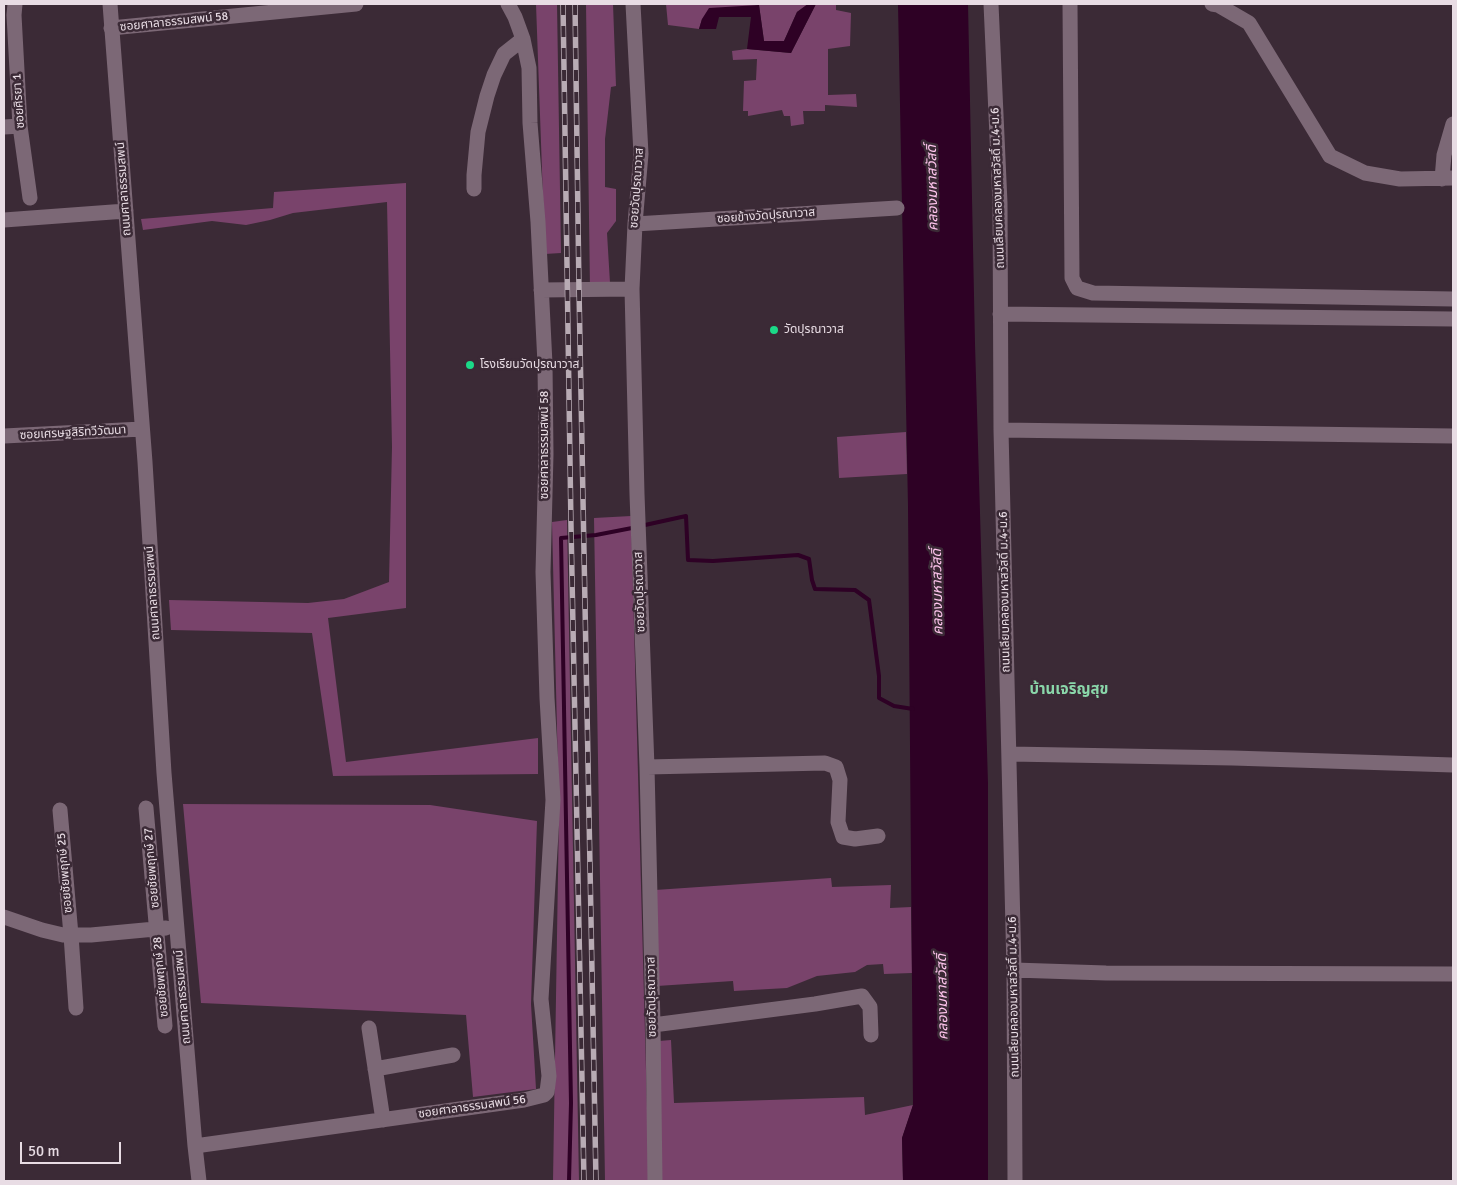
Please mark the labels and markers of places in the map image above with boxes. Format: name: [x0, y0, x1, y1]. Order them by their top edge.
place label: วัดปุรณาวาส: [784, 323, 844, 337]
marker: วัดปุรณาวาส: [768, 324, 780, 336]
place label: โรงเรียนวัดปุรณาวาส: [480, 358, 579, 372]
marker: โรงเรียนวัดปุรณาวาส: [464, 359, 476, 371]

